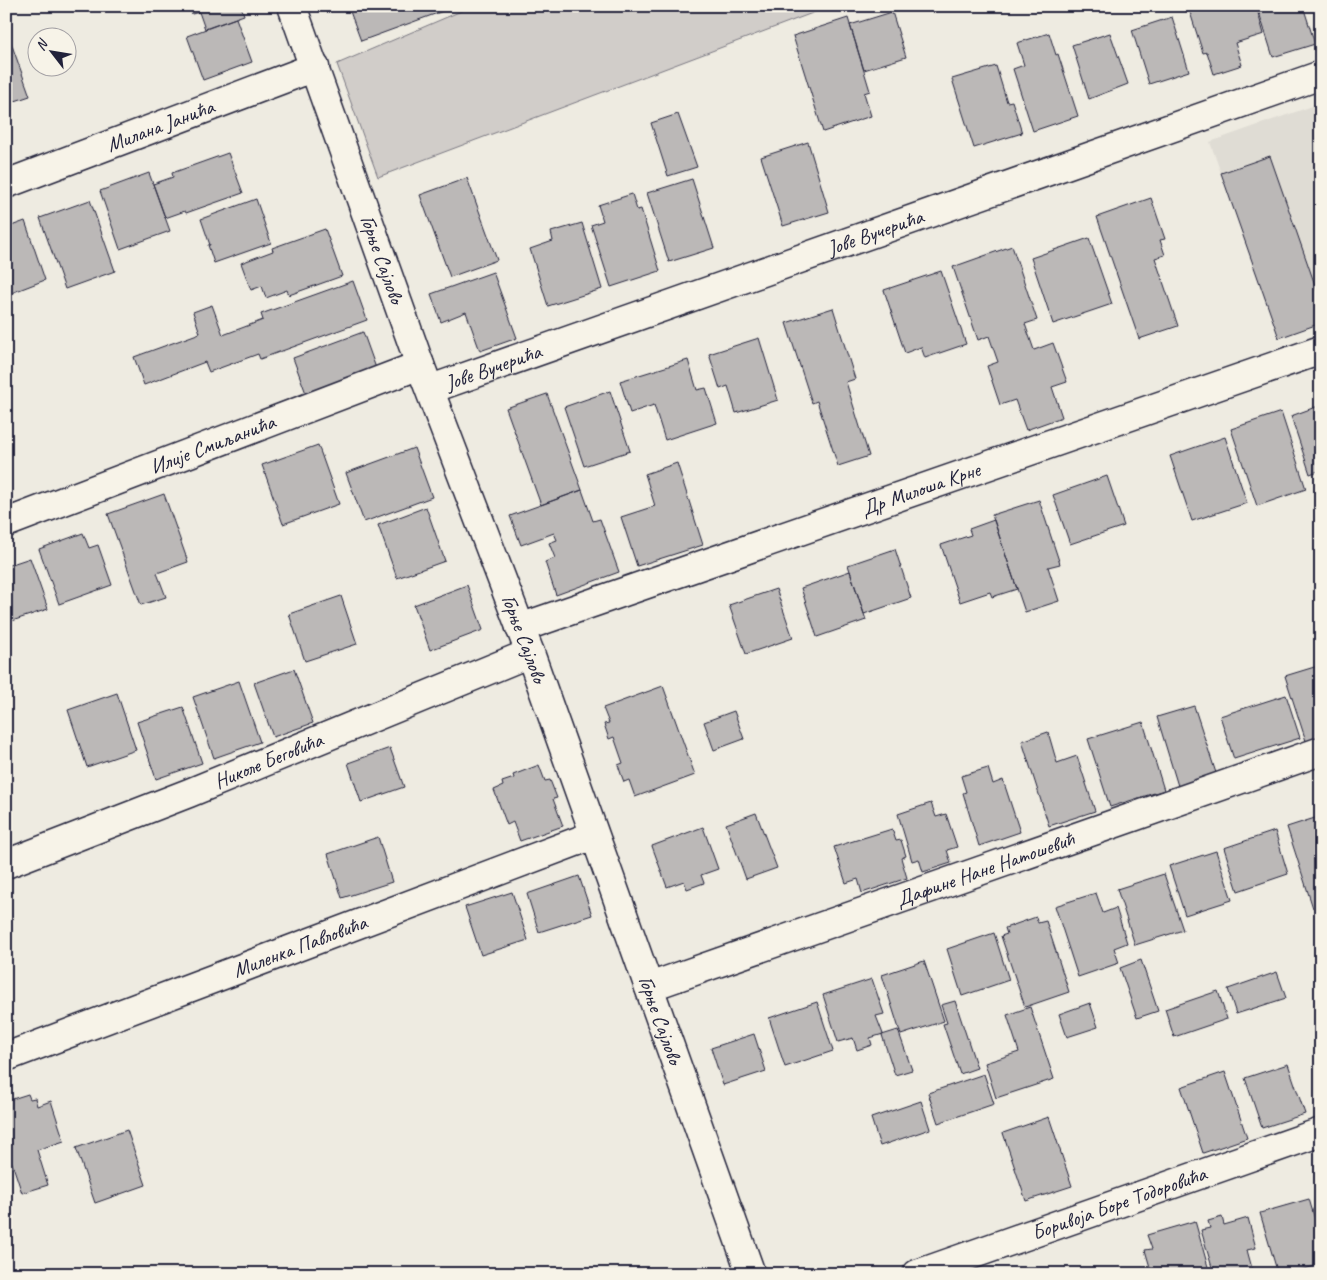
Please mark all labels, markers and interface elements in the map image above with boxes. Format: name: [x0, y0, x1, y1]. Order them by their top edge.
north arrow: [28, 28, 78, 78]
text: N: [32, 35, 52, 54]
street label: Милана Јанића: [103, 93, 219, 158]
street label: Јове Вучерића: [823, 203, 928, 261]
street label: Горње Сајлово: [355, 212, 411, 310]
street label: Јове Вучерића: [441, 338, 546, 396]
street label: Илије Смиљанића: [146, 408, 280, 480]
street label: Др Милоша Крне: [858, 456, 985, 522]
street label: Горње Сајлово: [496, 591, 553, 689]
street label: Николе Беговића: [210, 726, 328, 794]
street label: Дафине Нане Натошевић: [892, 825, 1078, 912]
street label: Миленка Павловића: [229, 908, 372, 983]
street label: Горње Сајлово: [633, 972, 689, 1070]
street label: Боривоја Боре Тодоровића: [1028, 1160, 1211, 1246]

